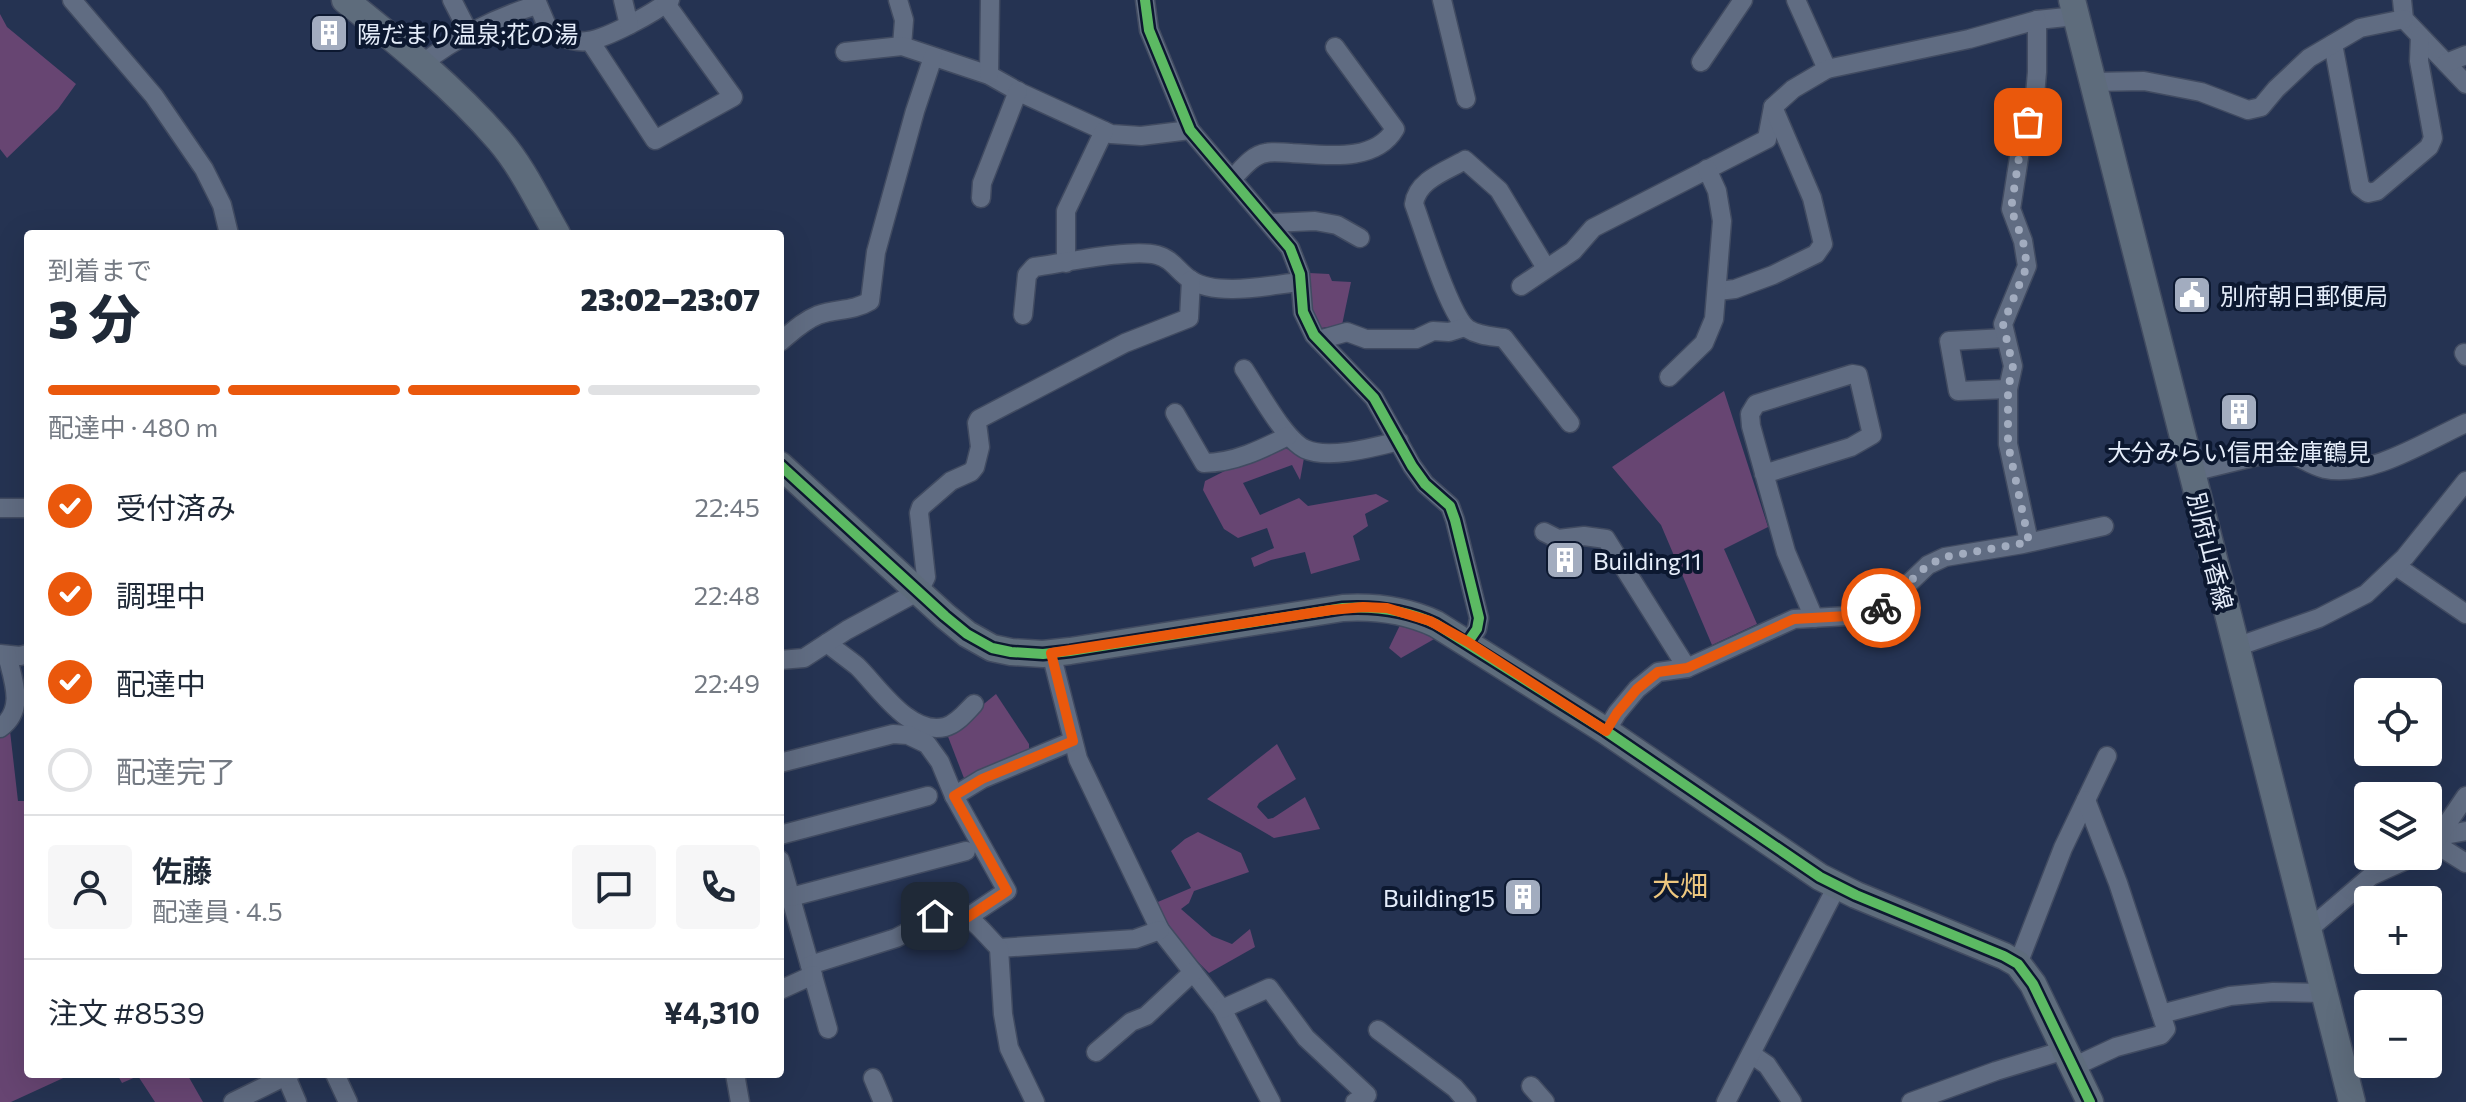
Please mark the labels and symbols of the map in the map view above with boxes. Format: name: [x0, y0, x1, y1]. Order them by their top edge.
building icon: 陽だまり温泉;花の湯: [308, 12, 350, 54]
place label: 陽だまり温泉;花の湯: [357, 19, 578, 48]
pin: [1994, 88, 2062, 156]
public building icon: 別府朝日郵便局: [2171, 274, 2213, 316]
place label: 別府朝日郵便局: [2220, 281, 2388, 310]
building icon: 大分みらい信用金庫鶴見: [2218, 391, 2260, 433]
place label: 大分みらい信用金庫鶴見: [2107, 437, 2371, 466]
street label: 別府山香線: [2182, 489, 2240, 613]
building icon: Building11: [1544, 539, 1586, 581]
place label: Building11: [1593, 546, 1701, 575]
courier: [1841, 568, 1921, 648]
district label: 大畑: [1652, 868, 1708, 902]
building icon: Building15: [1502, 876, 1544, 918]
pin: [901, 882, 969, 950]
place label: Building15: [1383, 883, 1495, 912]

